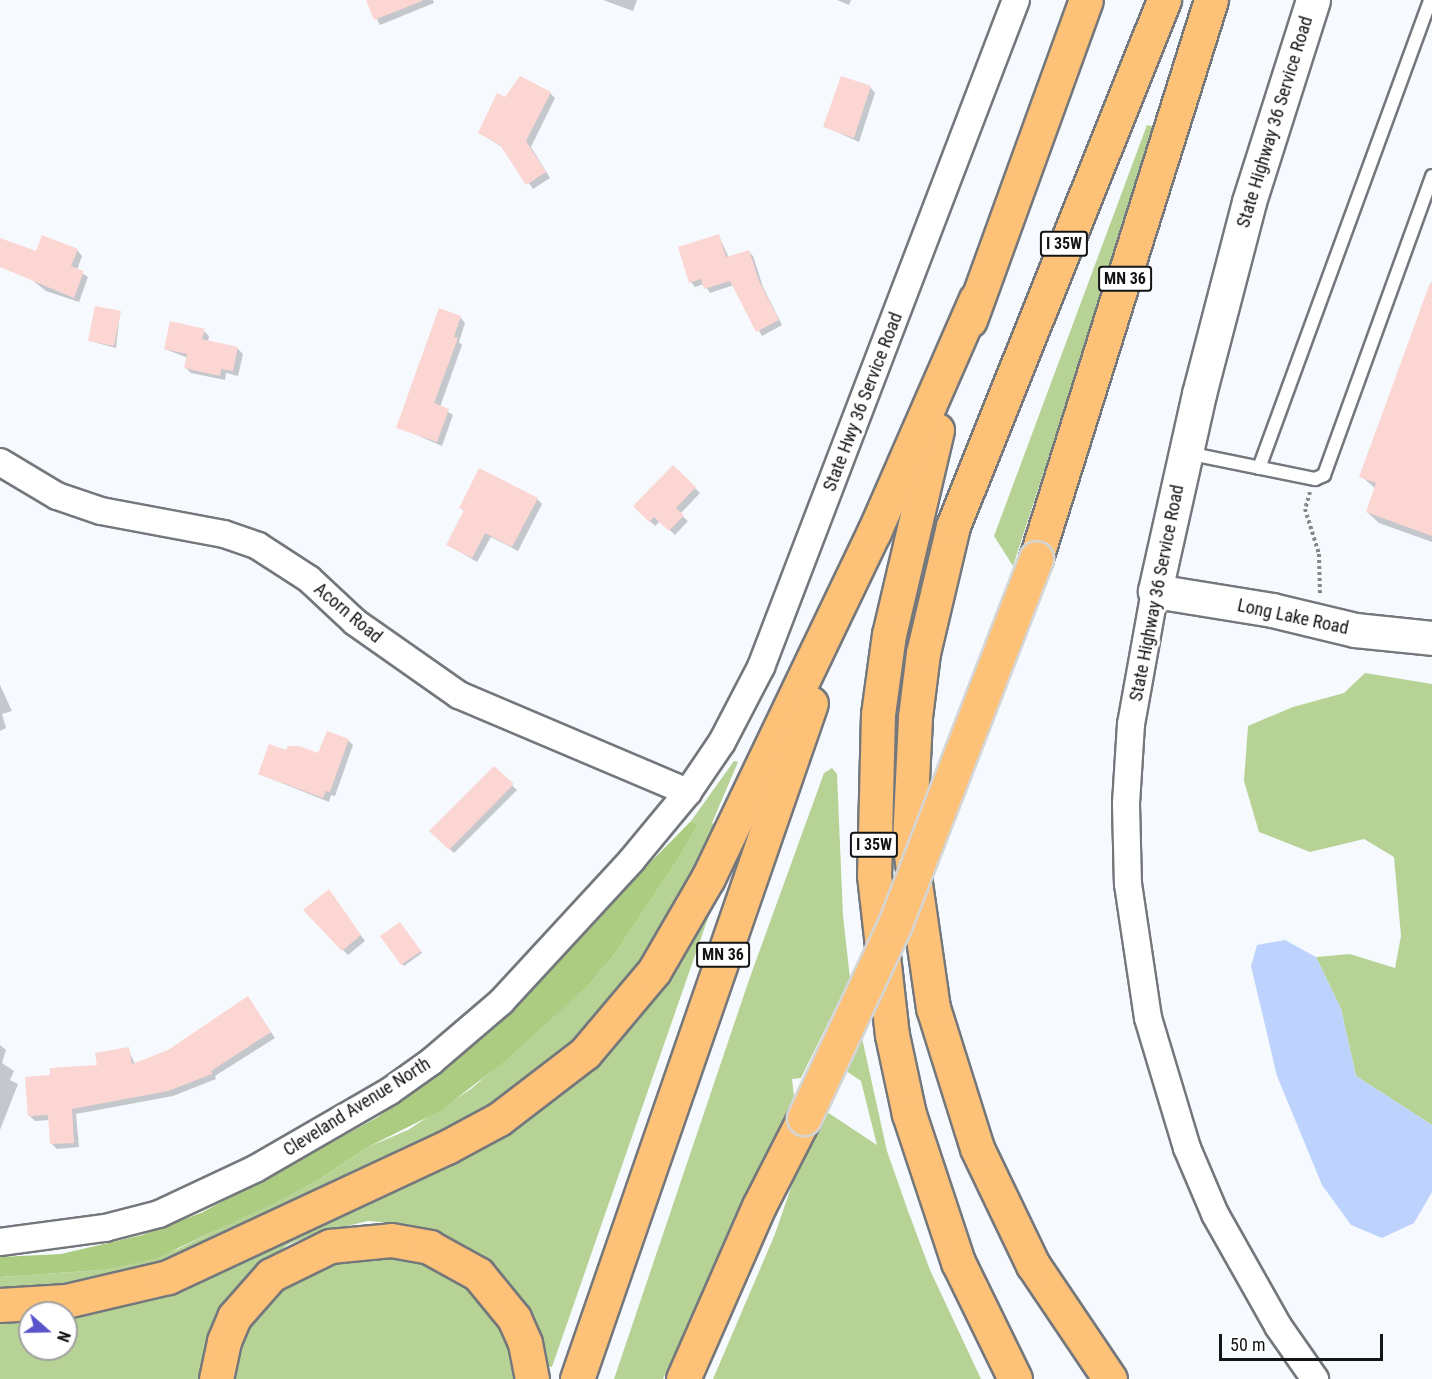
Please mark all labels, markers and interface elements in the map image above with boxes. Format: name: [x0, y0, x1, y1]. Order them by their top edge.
street label: State Highway 36 Service Road: [1233, 14, 1317, 230]
road number: I 35W: [1038, 231, 1090, 257]
road number: MN 36: [1098, 266, 1152, 292]
street label: State Hwy 36 Service Road: [819, 310, 907, 494]
street label: State Highway 36 Service Road: [1125, 483, 1189, 703]
street label: Acorn Road: [310, 578, 386, 648]
street label: Long Lake Road: [1235, 595, 1351, 639]
road number: I 35W: [848, 832, 900, 858]
road number: MN 36: [696, 942, 750, 968]
street label: Cleveland Avenue North: [279, 1053, 435, 1161]
north arrow: [18, 1301, 78, 1361]
scale bar: [1222, 1322, 1386, 1360]
text: N: [53, 1329, 74, 1344]
text: 50 m: [1230, 1334, 1265, 1355]

